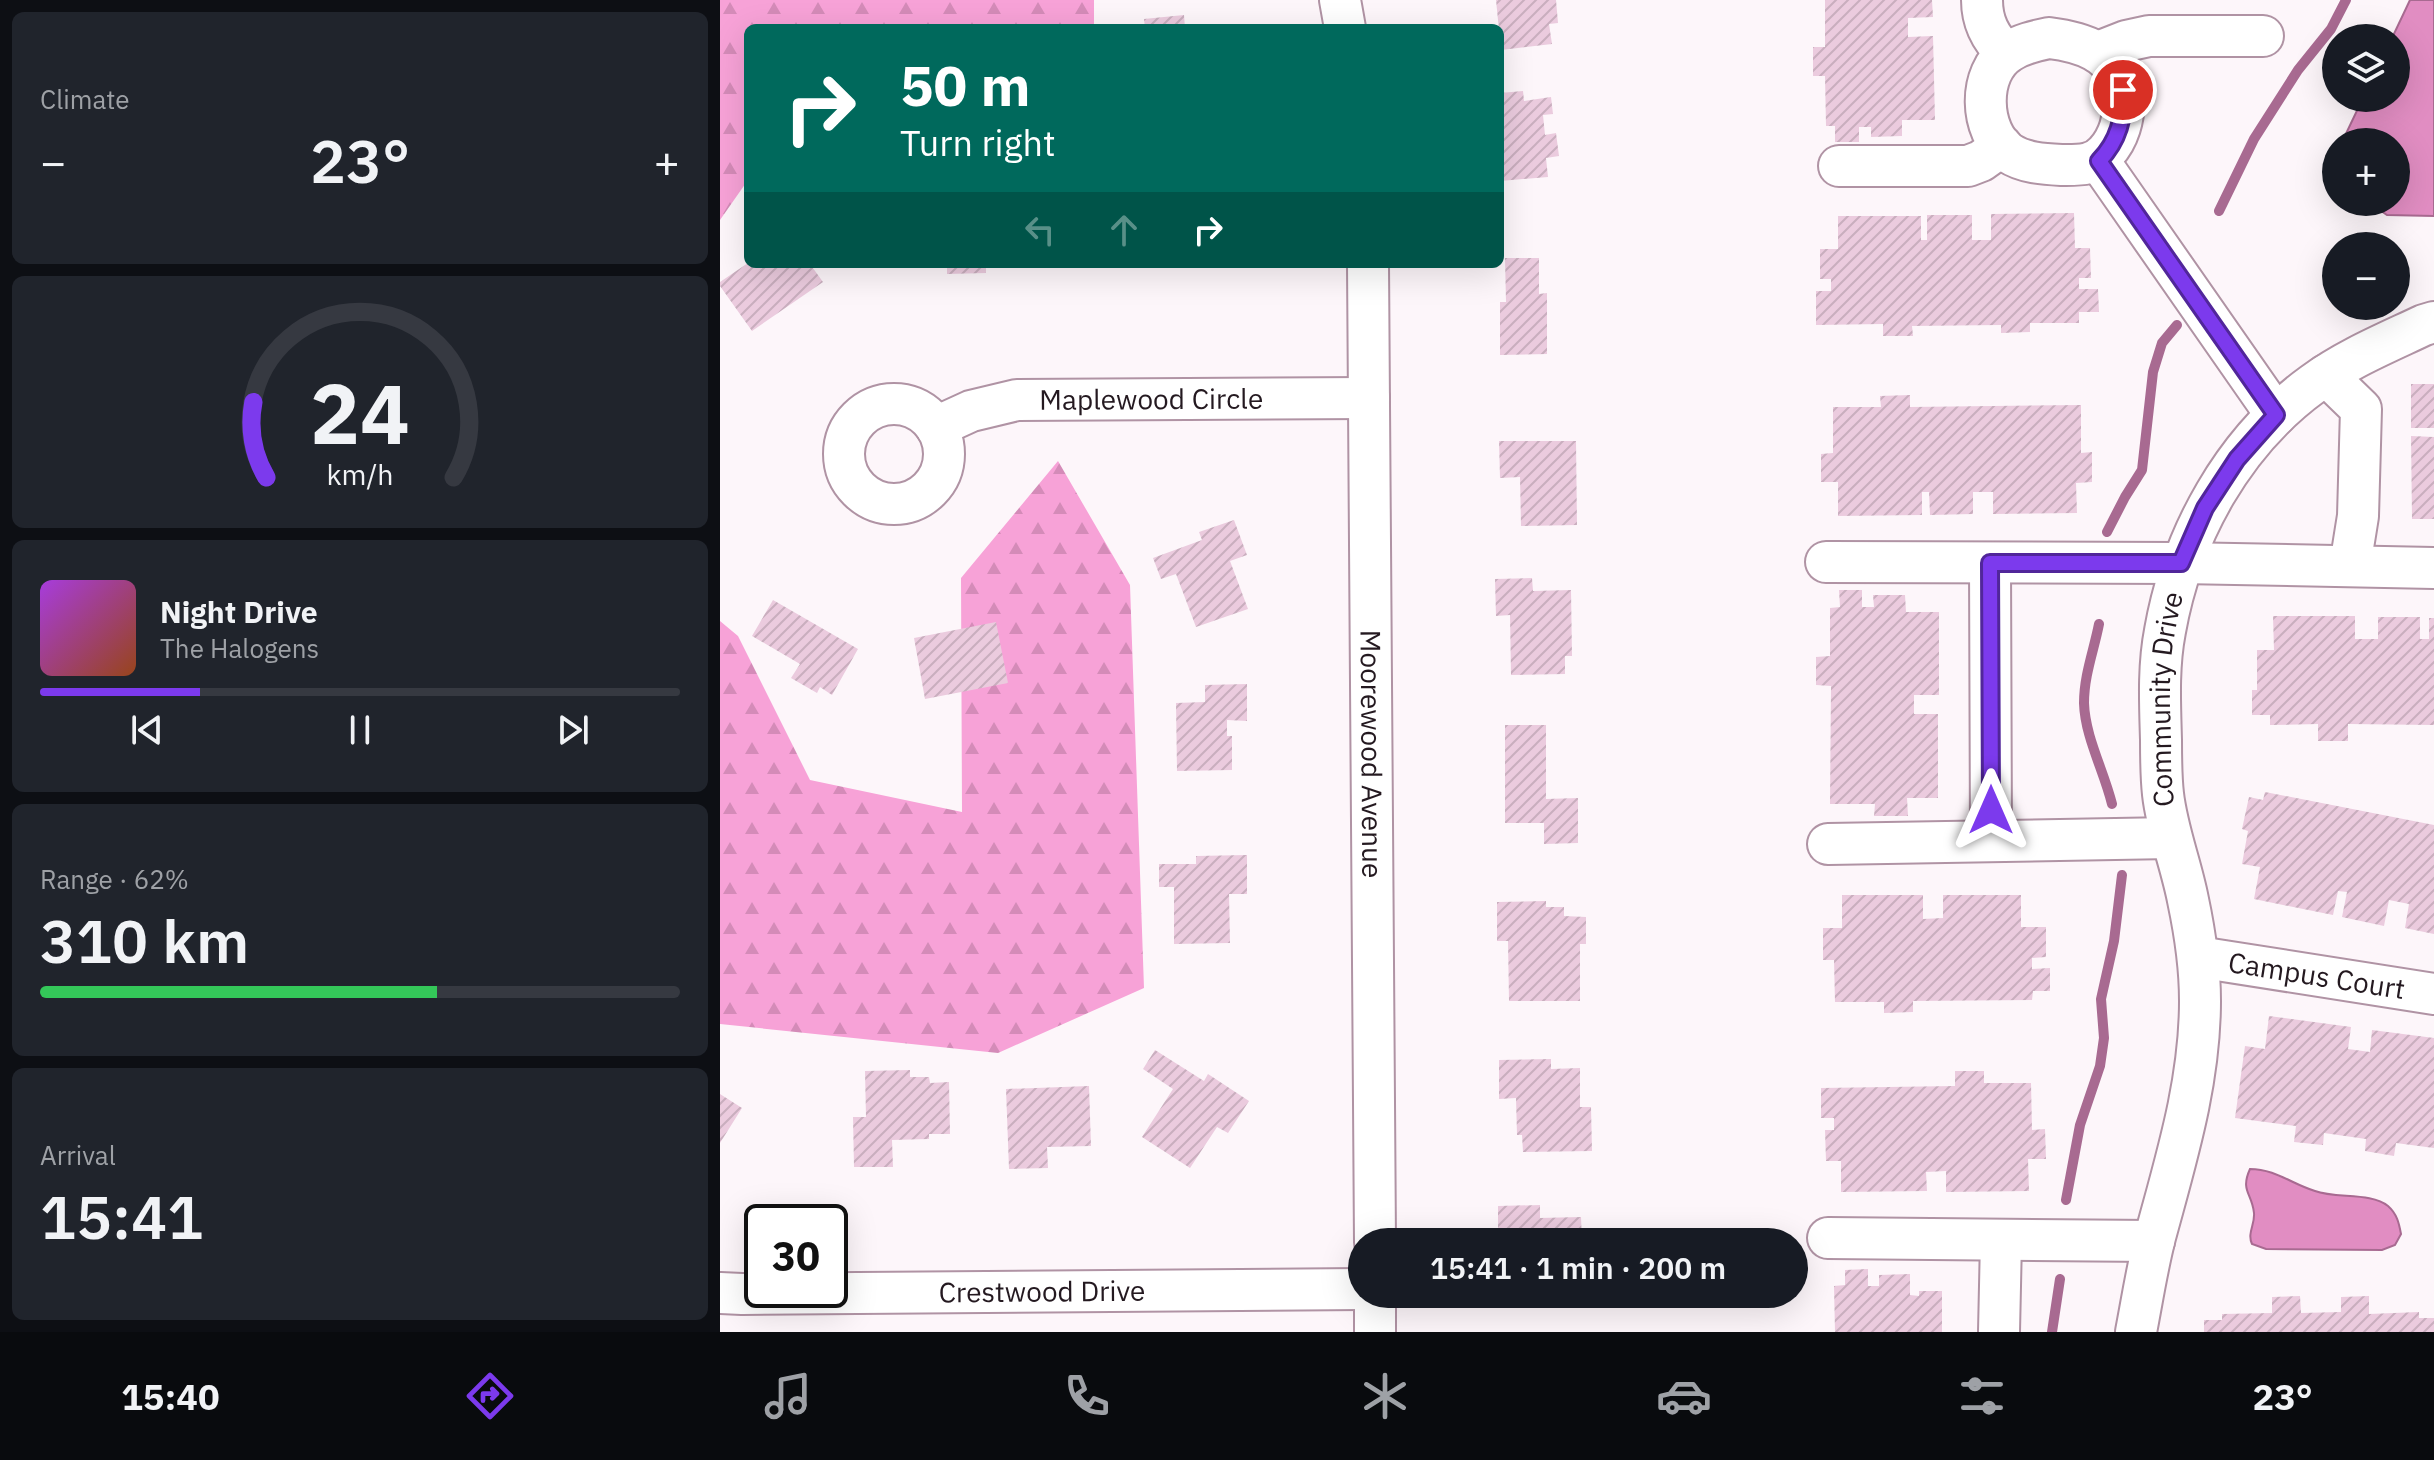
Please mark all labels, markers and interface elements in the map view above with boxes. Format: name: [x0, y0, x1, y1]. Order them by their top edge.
map controls: [2322, 24, 2410, 320]
button: layers: [2322, 24, 2410, 112]
text: 50 m: [900, 49, 1030, 121]
icon: right: [768, 56, 872, 160]
pin: [2089, 56, 2157, 124]
icon: arrive: [2101, 68, 2145, 112]
text: Climate: [40, 82, 130, 116]
text: Turn right: [900, 119, 1056, 166]
text: 23°: [310, 121, 410, 200]
button: +: [2322, 128, 2410, 216]
text: −: [40, 133, 66, 190]
text: +: [654, 133, 680, 190]
icon: left: [1018, 208, 1062, 252]
icon: ahead: [1102, 208, 1146, 252]
icon: right: [1186, 208, 1230, 252]
button: −: [2322, 232, 2410, 320]
text: 24: [310, 359, 410, 467]
street label: Maplewood Circle: [1039, 380, 1263, 418]
text: km/h: [326, 456, 394, 493]
street label: Community Drive: [2141, 587, 2191, 809]
text: Night Drive: [160, 592, 318, 631]
street label: Moorewood Avenue: [1353, 630, 1391, 878]
text: The Halogens: [160, 631, 319, 665]
icon: previous: [125, 708, 169, 752]
icon: pause: [338, 708, 382, 752]
icon: next: [551, 708, 595, 752]
position arrow: [1949, 768, 2033, 852]
text: Range · 62%: [40, 862, 189, 896]
text: 310 km: [40, 901, 249, 980]
street label: Campus Court: [2226, 943, 2408, 1007]
text: Arrival: [40, 1138, 116, 1172]
text: 15:41: [40, 1177, 203, 1256]
speed limit sign: 30: [744, 1204, 848, 1308]
text: 15:41 · 1 min · 200 m: [1430, 1248, 1726, 1287]
street label: Crestwood Drive: [938, 1272, 1146, 1310]
icon: directions: [462, 1368, 518, 1424]
icon: music: [760, 1368, 816, 1424]
icon: phone: [1059, 1368, 1115, 1424]
icon: climate: [1357, 1368, 1413, 1424]
icon: car: [1656, 1368, 1712, 1424]
icon: filters: [1954, 1368, 2010, 1424]
text: 15:40: [121, 1373, 220, 1420]
text: 23°: [2253, 1373, 2313, 1420]

